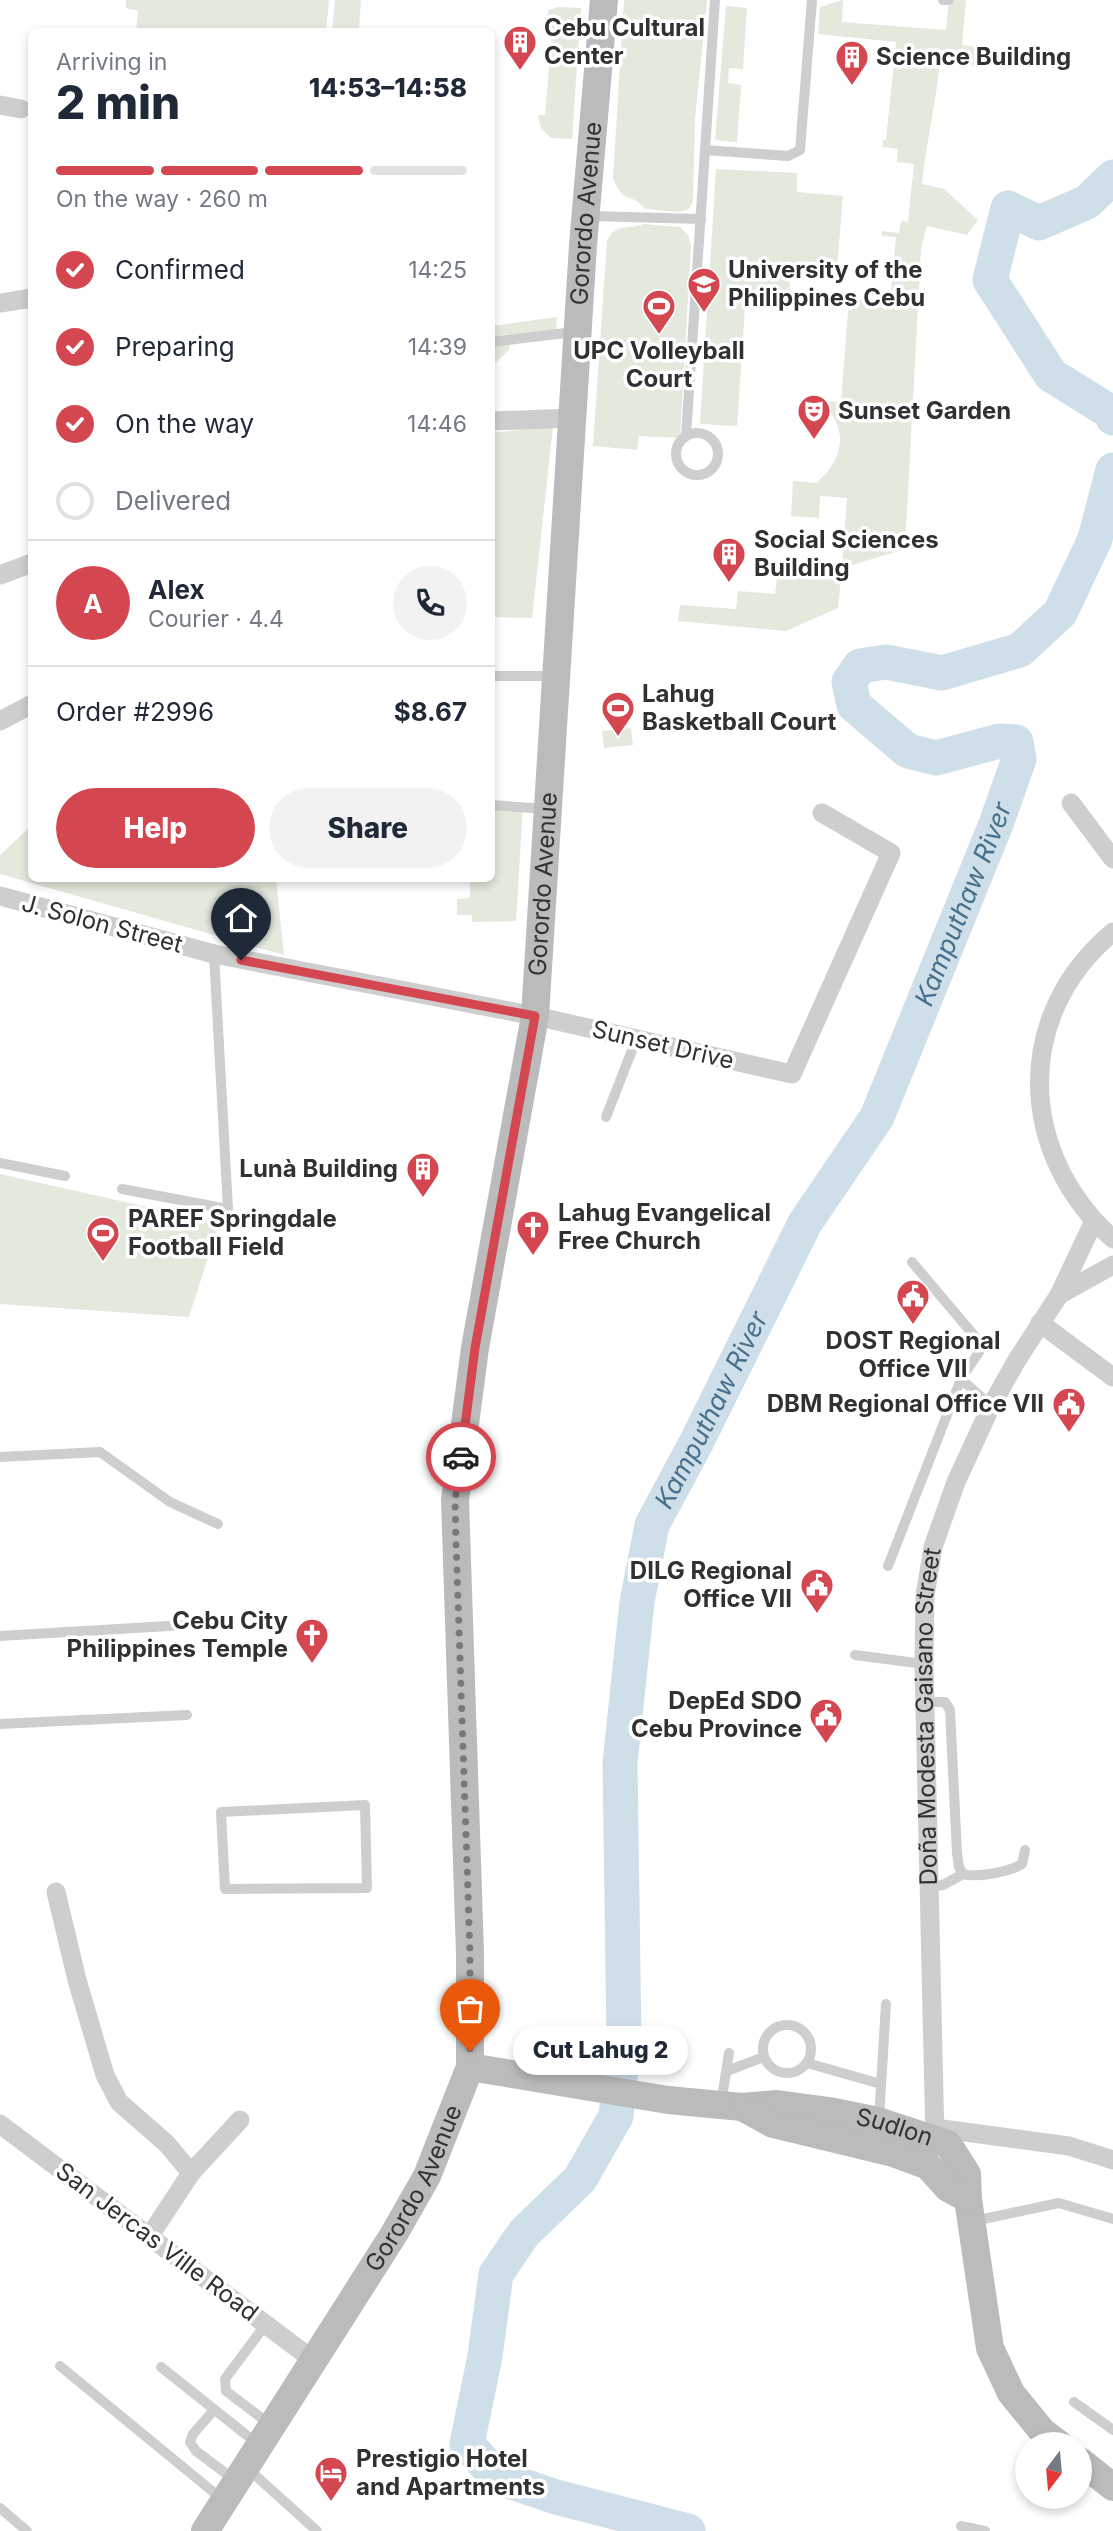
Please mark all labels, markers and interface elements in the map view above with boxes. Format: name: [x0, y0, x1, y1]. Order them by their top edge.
place label: Cebu Cultural Center: [544, 13, 705, 70]
building icon: Cebu Cultural Center: [501, 23, 539, 72]
building icon: Science Building: [833, 38, 871, 87]
place label: Science Building: [876, 42, 1071, 71]
text: Arriving in: [56, 48, 167, 76]
text: 14:53–14:58: [309, 72, 467, 103]
text: 2 min: [56, 74, 180, 130]
street label: Gorordo Avenue: [564, 120, 608, 306]
text: On the way · 260 m: [56, 185, 268, 213]
icon: check: [56, 251, 94, 289]
text: Confirmed: [115, 254, 245, 285]
place label: University of the Philippines Cebu: [728, 255, 925, 312]
text: 14:25: [408, 256, 467, 284]
school or university icon: University of the Philippines Cebu: [685, 265, 723, 314]
sports icon: UPC Volleyball Court: [640, 287, 678, 336]
icon: check: [56, 328, 94, 366]
text: Preparing: [115, 331, 235, 362]
text: 14:39: [408, 333, 467, 361]
place label: UPC Volleyball Court: [573, 336, 745, 393]
theatre icon: Sunset Garden: [795, 392, 833, 441]
place label: Sunset Garden: [838, 396, 1011, 425]
icon: check: [56, 405, 94, 443]
text: On the way: [115, 408, 254, 439]
text: 14:46: [407, 410, 467, 438]
text: Delivered: [115, 485, 231, 516]
place label: Social Sciences Building: [754, 525, 939, 582]
building icon: Social Sciences Building: [710, 535, 748, 584]
button: phone: [393, 566, 467, 640]
text: Alex: [148, 574, 205, 605]
text: A: [83, 588, 103, 619]
text: Courier · 4.4: [148, 605, 284, 633]
place label: Lahug Basketball Court: [642, 679, 836, 736]
sports icon: Lahug Basketball Court: [599, 689, 637, 738]
text: Order #2996: [56, 696, 214, 727]
text: $8.67: [394, 696, 467, 727]
button: Help: [56, 788, 255, 868]
button: Share: [269, 788, 467, 868]
street label: Gorordo Avenue: [523, 791, 563, 977]
water label: Kamputhaw River: [908, 797, 1018, 1010]
street label: J. Solon Street: [19, 888, 186, 959]
pin: [211, 888, 271, 960]
icon: home: [222, 899, 260, 937]
street label: Sunset Drive: [589, 1014, 737, 1075]
building icon: Lunà Building: [404, 1150, 442, 1199]
place label: Lunà Building: [239, 1154, 398, 1183]
place label: Lahug Evangelical Free Church: [558, 1198, 771, 1255]
place label: PAREF Springdale Football Field: [128, 1204, 337, 1261]
church icon: Lahug Evangelical Free Church: [514, 1208, 552, 1257]
sports icon: PAREF Springdale Football Field: [84, 1214, 122, 1263]
public building icon: DOST Regional Office VII: [894, 1277, 932, 1326]
water label: Kamputhaw River: [648, 1305, 774, 1514]
place label: DOST Regional Office VII: [826, 1326, 1000, 1383]
public building icon: DBM Regional Office VII: [1050, 1385, 1088, 1434]
place label: DBM Regional Office VII: [767, 1389, 1044, 1418]
courier: [426, 1422, 496, 1492]
icon: car: [442, 1438, 480, 1476]
street label: Doña Modesta Gaisano Street: [909, 1545, 947, 1886]
place label: DILG Regional Office VII: [630, 1556, 792, 1613]
public building icon: DILG Regional Office VII: [798, 1566, 836, 1615]
place label: Cebu City Philippines Temple: [67, 1606, 289, 1663]
church icon: Cebu City Philippines Temple: [293, 1616, 331, 1665]
place label: DepEd SDO Cebu Province: [631, 1686, 802, 1743]
public building icon: DepEd SDO Cebu Province: [807, 1696, 845, 1745]
pin: [440, 1979, 500, 2051]
icon: bag: [451, 1990, 489, 2028]
callout: Cut Lahug 2: [512, 2026, 687, 2076]
text: Cut Lahug 2: [533, 2036, 668, 2064]
street label: Gorordo Avenue: [359, 2100, 468, 2277]
street label: Sudlon: [854, 2102, 937, 2152]
street label: San Jercas Ville Road: [50, 2156, 264, 2327]
north arrow: [1015, 2432, 1092, 2510]
map controls: [1015, 2432, 1092, 2509]
place label: Prestigio Hotel and Apartments: [356, 2444, 545, 2501]
hotel icon: Prestigio Hotel and Apartments: [312, 2454, 350, 2503]

